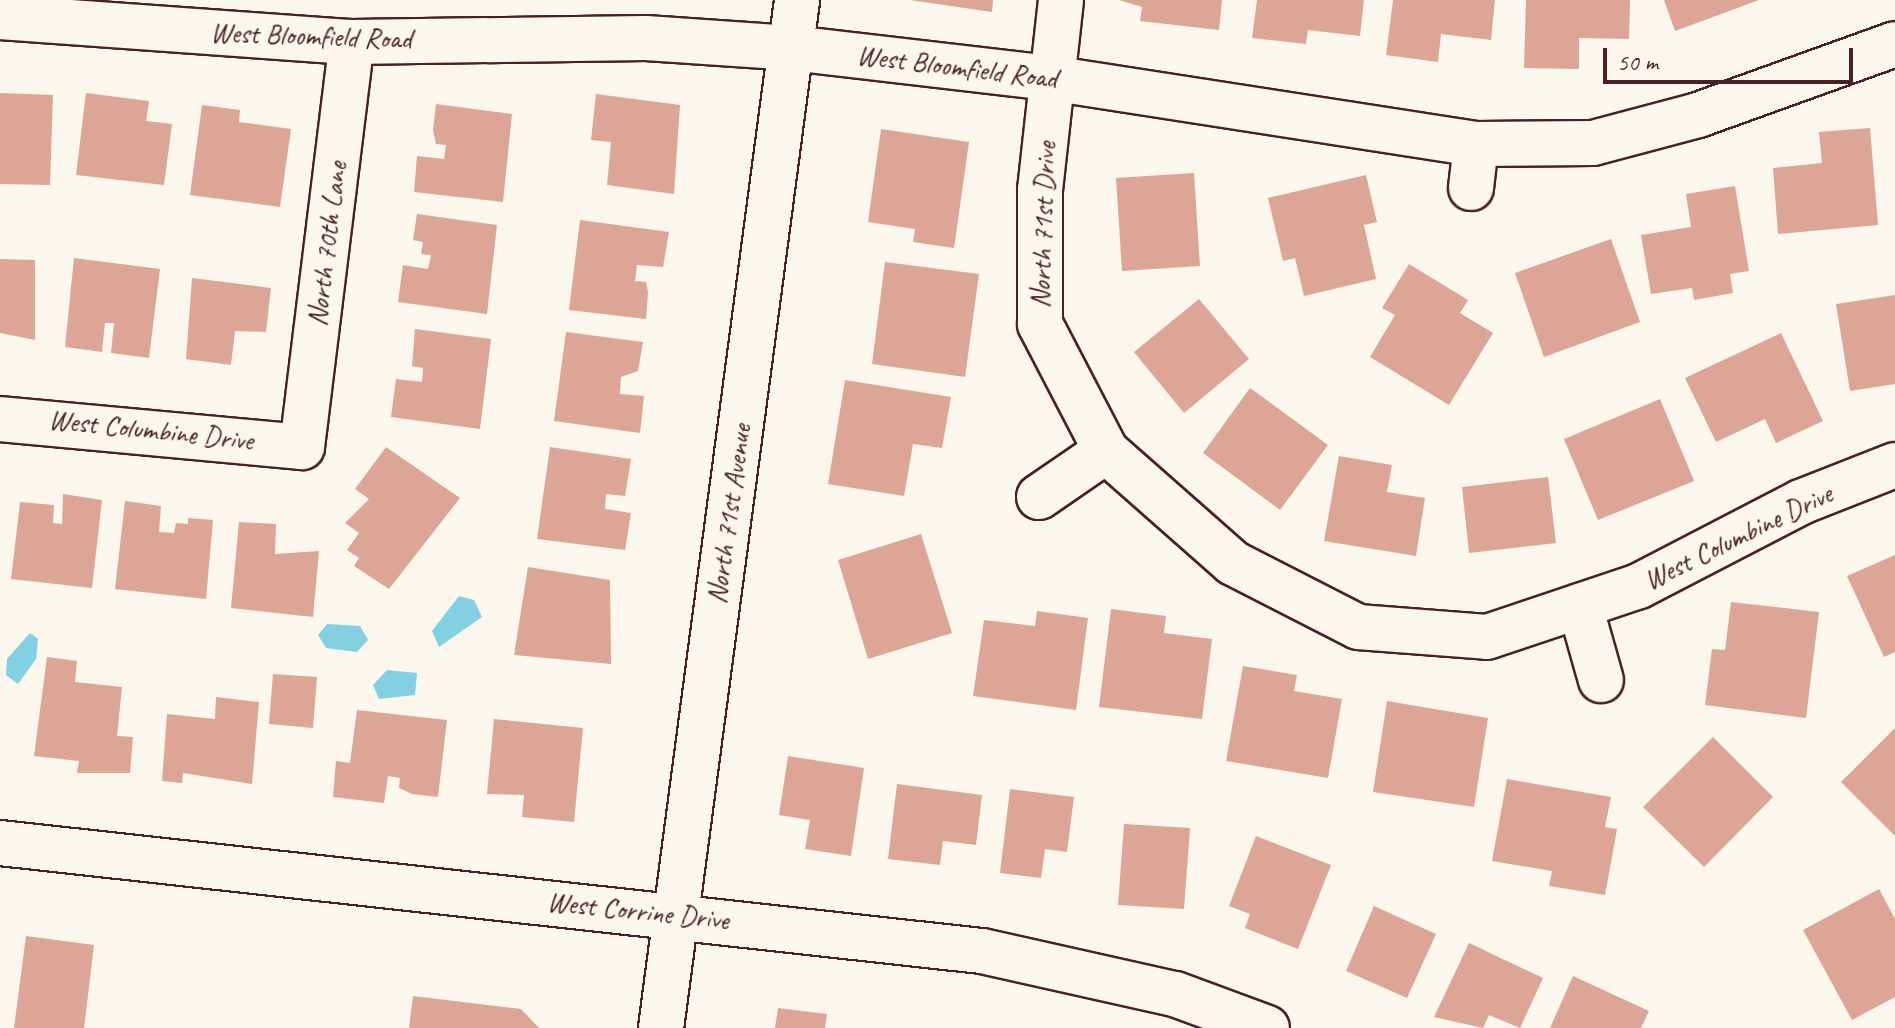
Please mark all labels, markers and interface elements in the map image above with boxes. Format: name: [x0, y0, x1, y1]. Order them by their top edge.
street label: West Bloomfield Road: [209, 16, 413, 56]
scale bar: [1607, 32, 1857, 82]
street label: West Bloomfield Road: [854, 38, 1060, 96]
text: 50 m: [1617, 47, 1658, 77]
street label: North 71st Drive: [1023, 141, 1063, 309]
street label: North 70th Lane: [300, 160, 354, 328]
street label: West Columbine Drive: [46, 402, 256, 458]
street label: North 71st Avenue: [700, 422, 758, 606]
street label: West Columbine Drive: [1638, 477, 1838, 597]
street label: West Corrine Drive: [546, 885, 730, 937]

